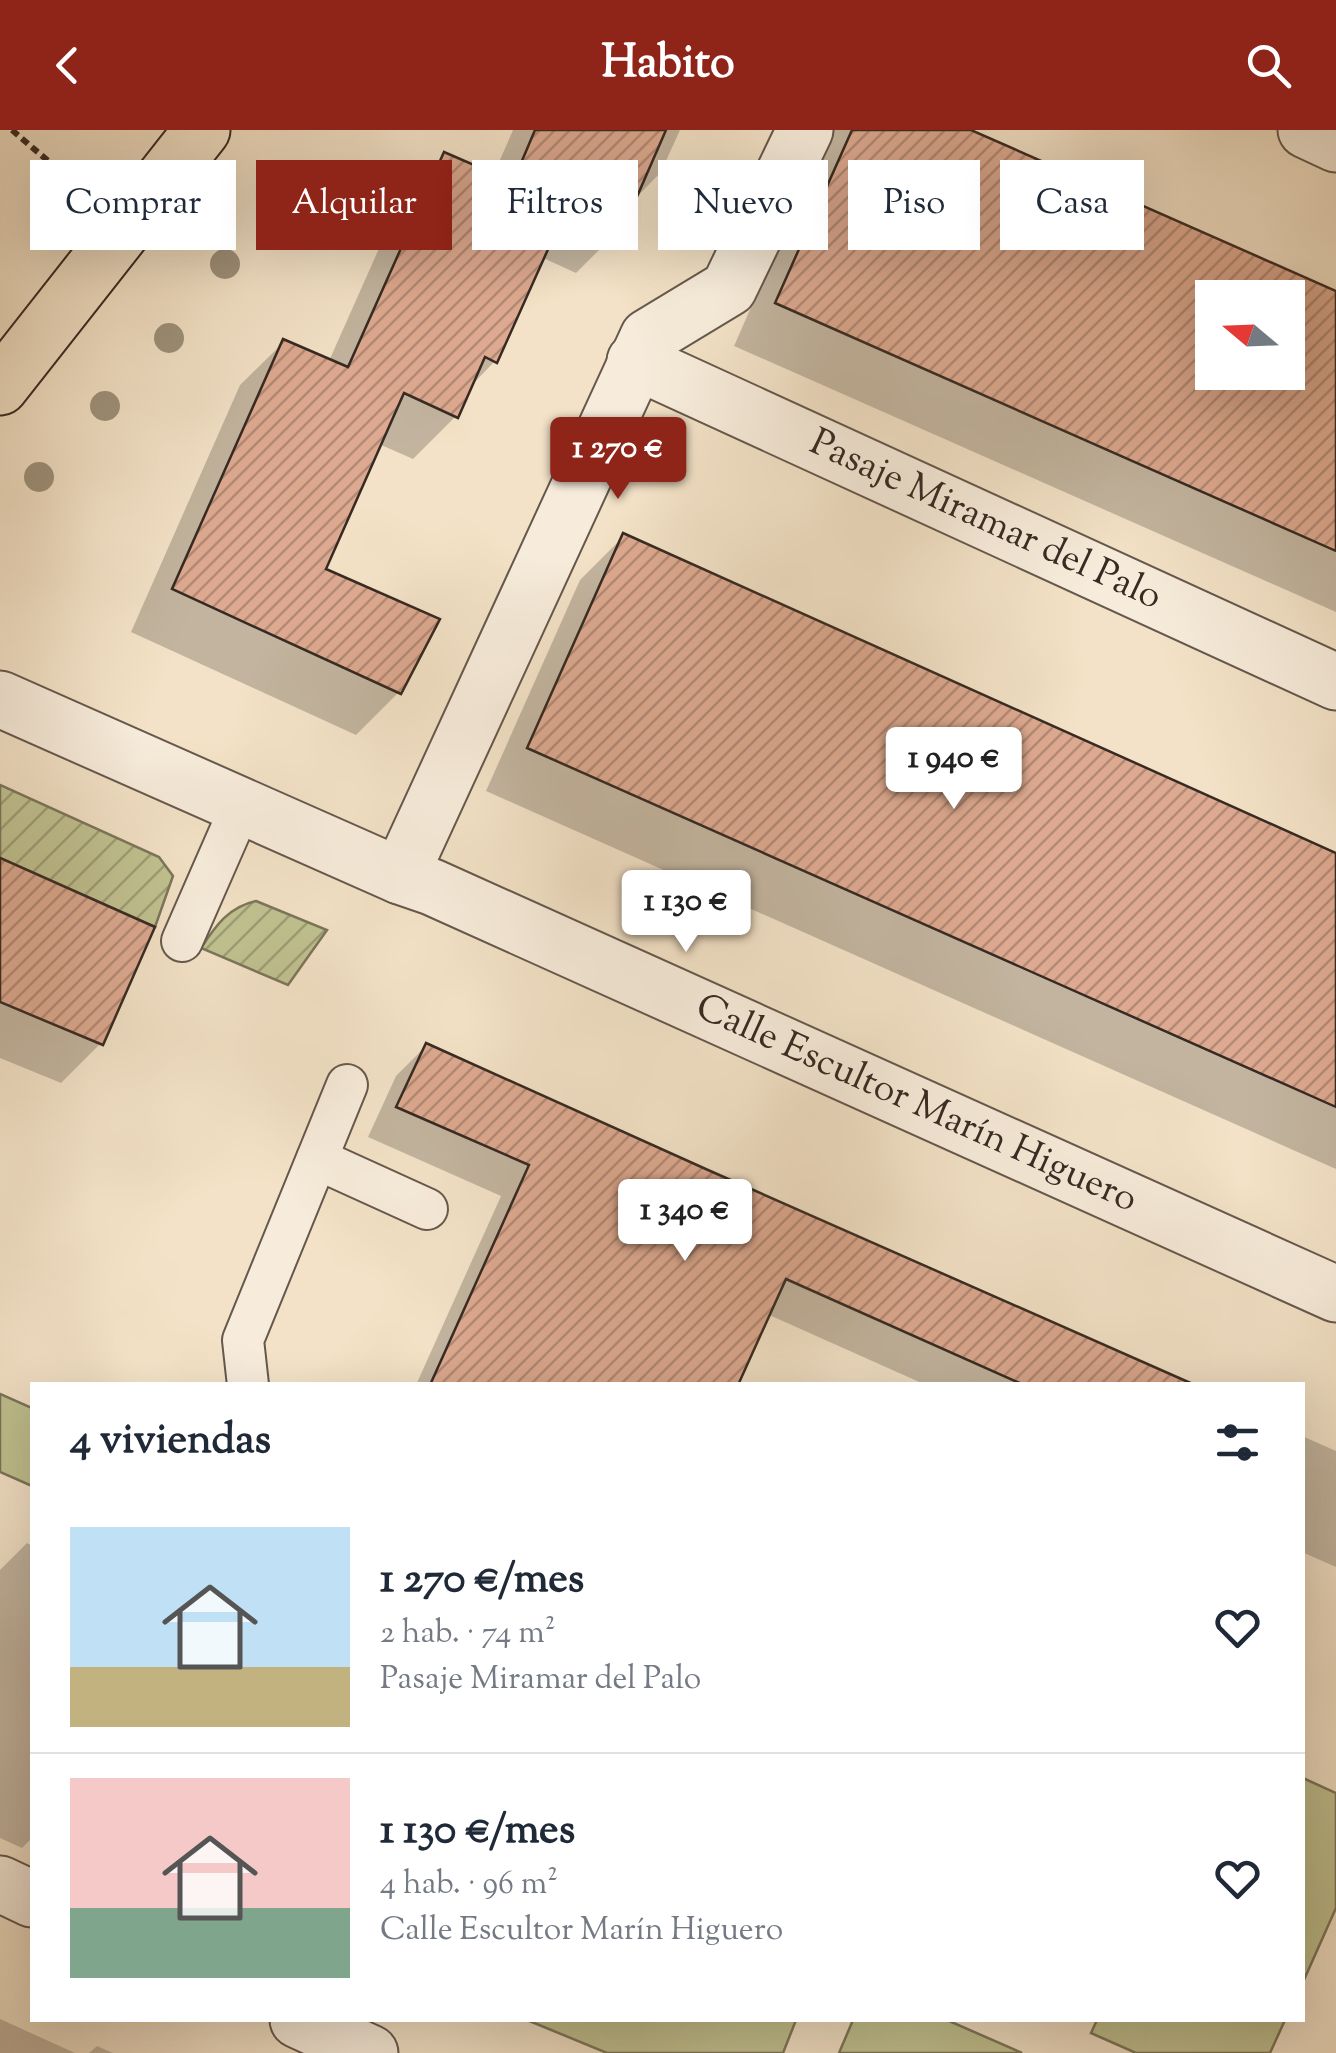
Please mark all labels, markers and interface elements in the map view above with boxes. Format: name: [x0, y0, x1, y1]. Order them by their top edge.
text: Habito: [601, 33, 735, 98]
icon: back: [40, 38, 95, 93]
icon: search: [1241, 38, 1296, 93]
chip: Comprar: [30, 160, 236, 250]
chip: Alquilar: [256, 160, 452, 250]
chip: Filtros: [472, 160, 638, 250]
chip: Nuevo: [658, 160, 828, 250]
chip: Piso: [848, 160, 980, 250]
chip: Casa: [1000, 160, 1144, 250]
north arrow: [1195, 280, 1305, 390]
map controls: [1195, 280, 1305, 390]
pin: 1 270 €: [526, 417, 710, 502]
street label: Pasaje Miramar del Palo: [800, 417, 1170, 625]
text: 1 270 €: [572, 426, 664, 472]
pin: 1 940 €: [862, 727, 1046, 812]
text: 1 940 €: [908, 736, 1000, 782]
pin: 1 130 €: [594, 870, 778, 955]
text: 1 130 €: [644, 879, 728, 925]
street label: Calle Escultor Marín Higuero: [686, 982, 1146, 1228]
pin: 1 340 €: [593, 1179, 777, 1264]
text: 1 340 €: [640, 1188, 730, 1234]
text: 4 viviendas: [70, 1412, 271, 1472]
icon: filters: [1210, 1415, 1265, 1470]
text: 1 270 €/mes: [380, 1551, 584, 1611]
icon: home: [150, 1567, 270, 1687]
icon: heart: [1210, 1600, 1265, 1655]
text: 2 hab. · 74 m²: [380, 1611, 555, 1657]
text: Pasaje Miramar del Palo: [380, 1657, 701, 1703]
text: 1 130 €/mes: [380, 1802, 575, 1862]
icon: home: [150, 1818, 270, 1938]
icon: heart: [1210, 1851, 1265, 1906]
text: 4 hab. · 96 m²: [380, 1862, 558, 1908]
text: Calle Escultor Marín Higuero: [380, 1908, 783, 1954]

